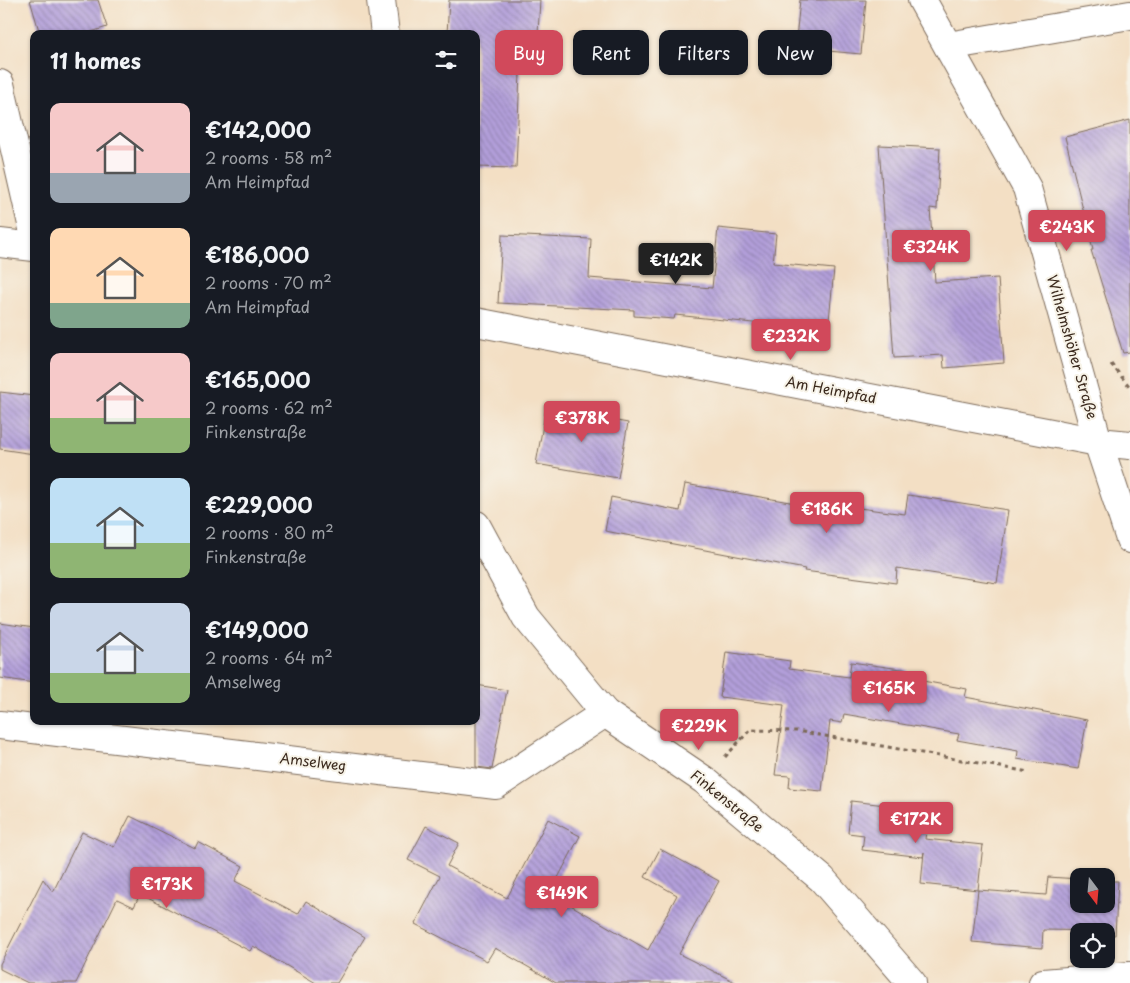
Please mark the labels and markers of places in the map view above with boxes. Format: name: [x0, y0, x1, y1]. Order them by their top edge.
pin: €243K: [1032, 210, 1102, 252]
pin: €324K: [896, 230, 966, 272]
pin: €142K: [641, 242, 711, 285]
pin: €232K: [756, 318, 826, 361]
pin: €378K: [547, 400, 617, 443]
pin: €186K: [792, 492, 862, 534]
pin: €165K: [854, 670, 924, 713]
pin: €229K: [664, 708, 734, 751]
pin: €172K: [881, 802, 951, 844]
pin: €173K: [132, 866, 202, 909]
pin: €149K: [527, 876, 597, 918]

